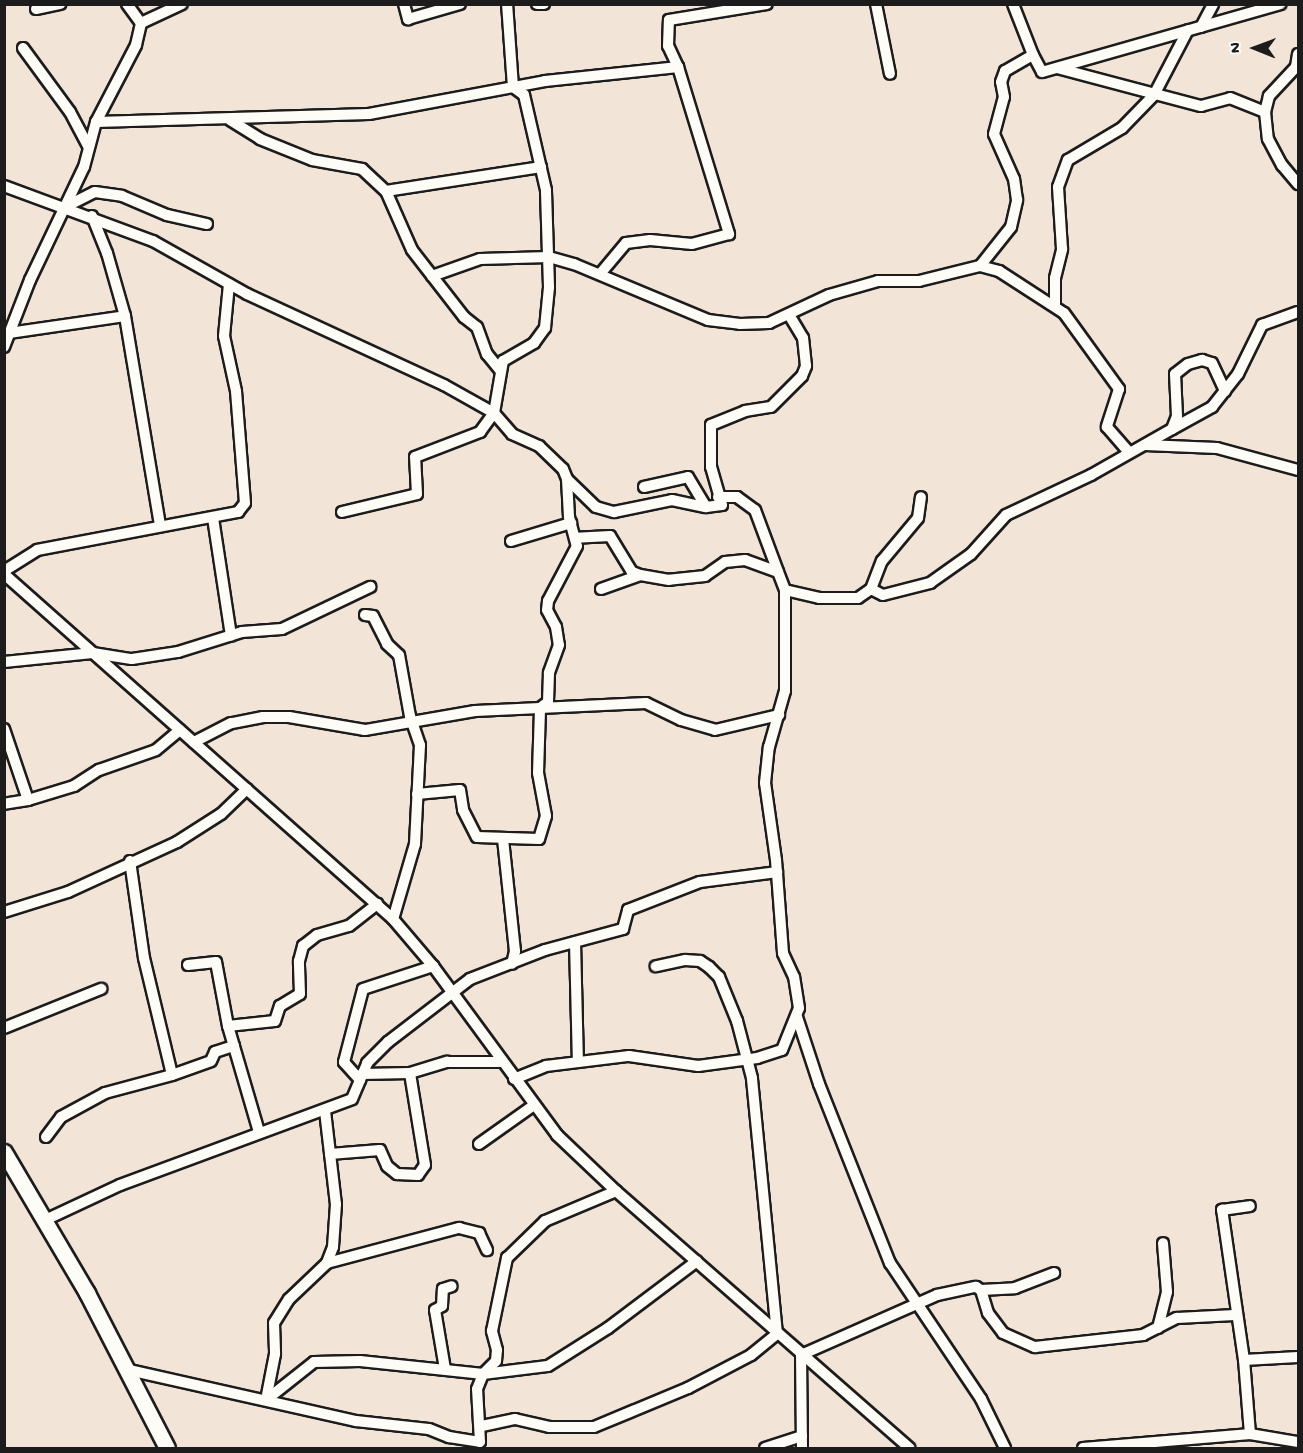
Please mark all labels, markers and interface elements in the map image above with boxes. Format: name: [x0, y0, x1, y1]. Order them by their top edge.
north arrow: [1225, 18, 1285, 78]
text: N: [1227, 42, 1246, 53]

